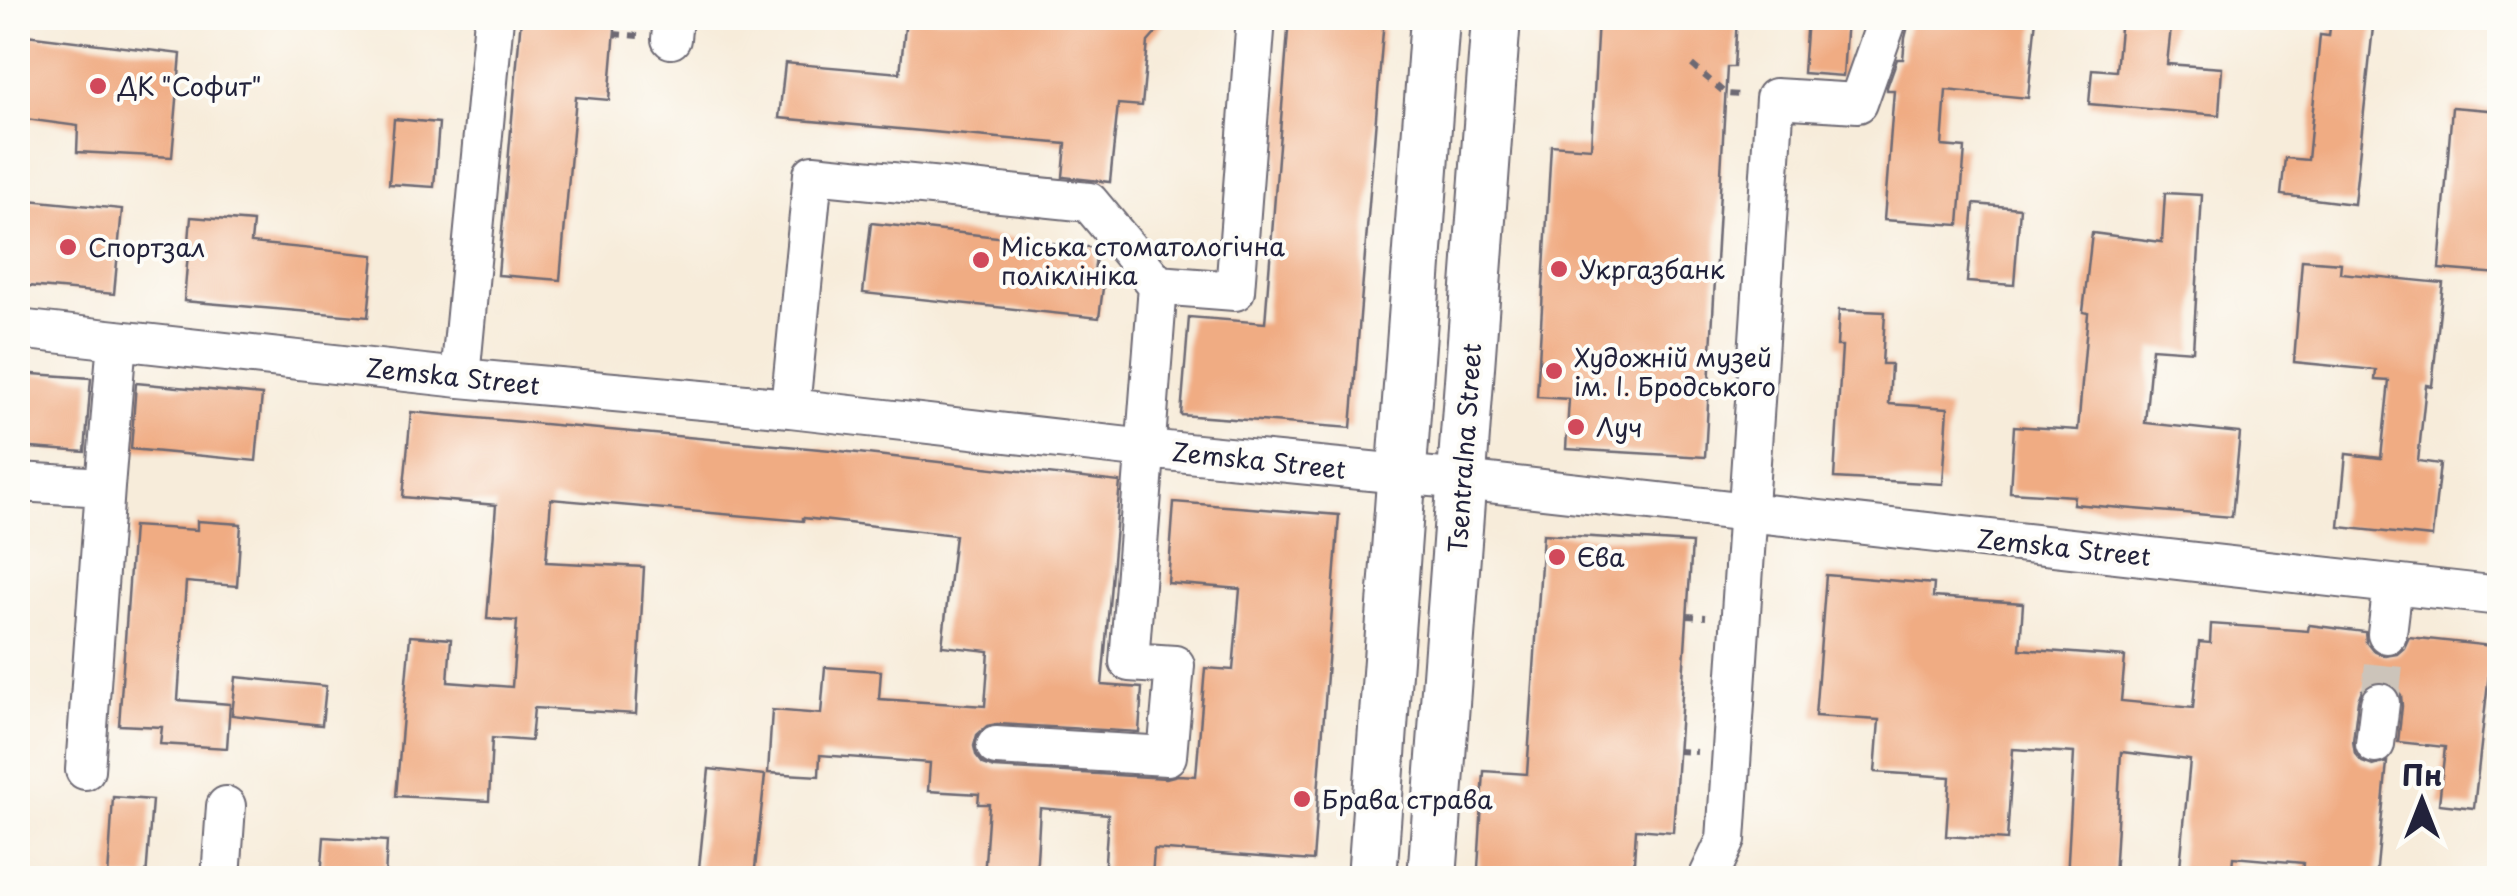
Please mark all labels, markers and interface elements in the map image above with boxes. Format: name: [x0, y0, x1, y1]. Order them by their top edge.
place label: ДК "Софит": [117, 67, 262, 105]
marker: ДК "Софит": [87, 75, 109, 97]
place label: Міська стоматологічна поліклініка: [1001, 227, 1285, 294]
place label: Спортзал: [88, 228, 205, 266]
marker: Спортзал: [57, 236, 79, 258]
marker: Міська стоматологічна поліклініка: [970, 249, 992, 271]
place label: Укргазбанк: [1579, 250, 1725, 288]
marker: Укргазбанк: [1548, 258, 1570, 280]
place label: Художній музей ім. І. Бродського: [1574, 338, 1776, 405]
street label: Tsentralna Street: [1438, 342, 1490, 554]
street label: Zemska Street: [364, 348, 542, 404]
marker: Художній музей ім. І. Бродського: [1543, 360, 1565, 382]
place label: Луч: [1596, 408, 1643, 446]
marker: Луч: [1565, 416, 1587, 438]
street label: Zemska Street: [1170, 432, 1348, 488]
street label: Zemska Street: [1975, 519, 2153, 575]
place label: Єва: [1577, 538, 1625, 576]
marker: Єва: [1546, 546, 1568, 568]
north arrow: [2372, 751, 2472, 851]
text: Пн: [2402, 753, 2442, 796]
place label: Брава страва: [1322, 780, 1493, 818]
marker: Брава страва: [1291, 788, 1313, 810]

